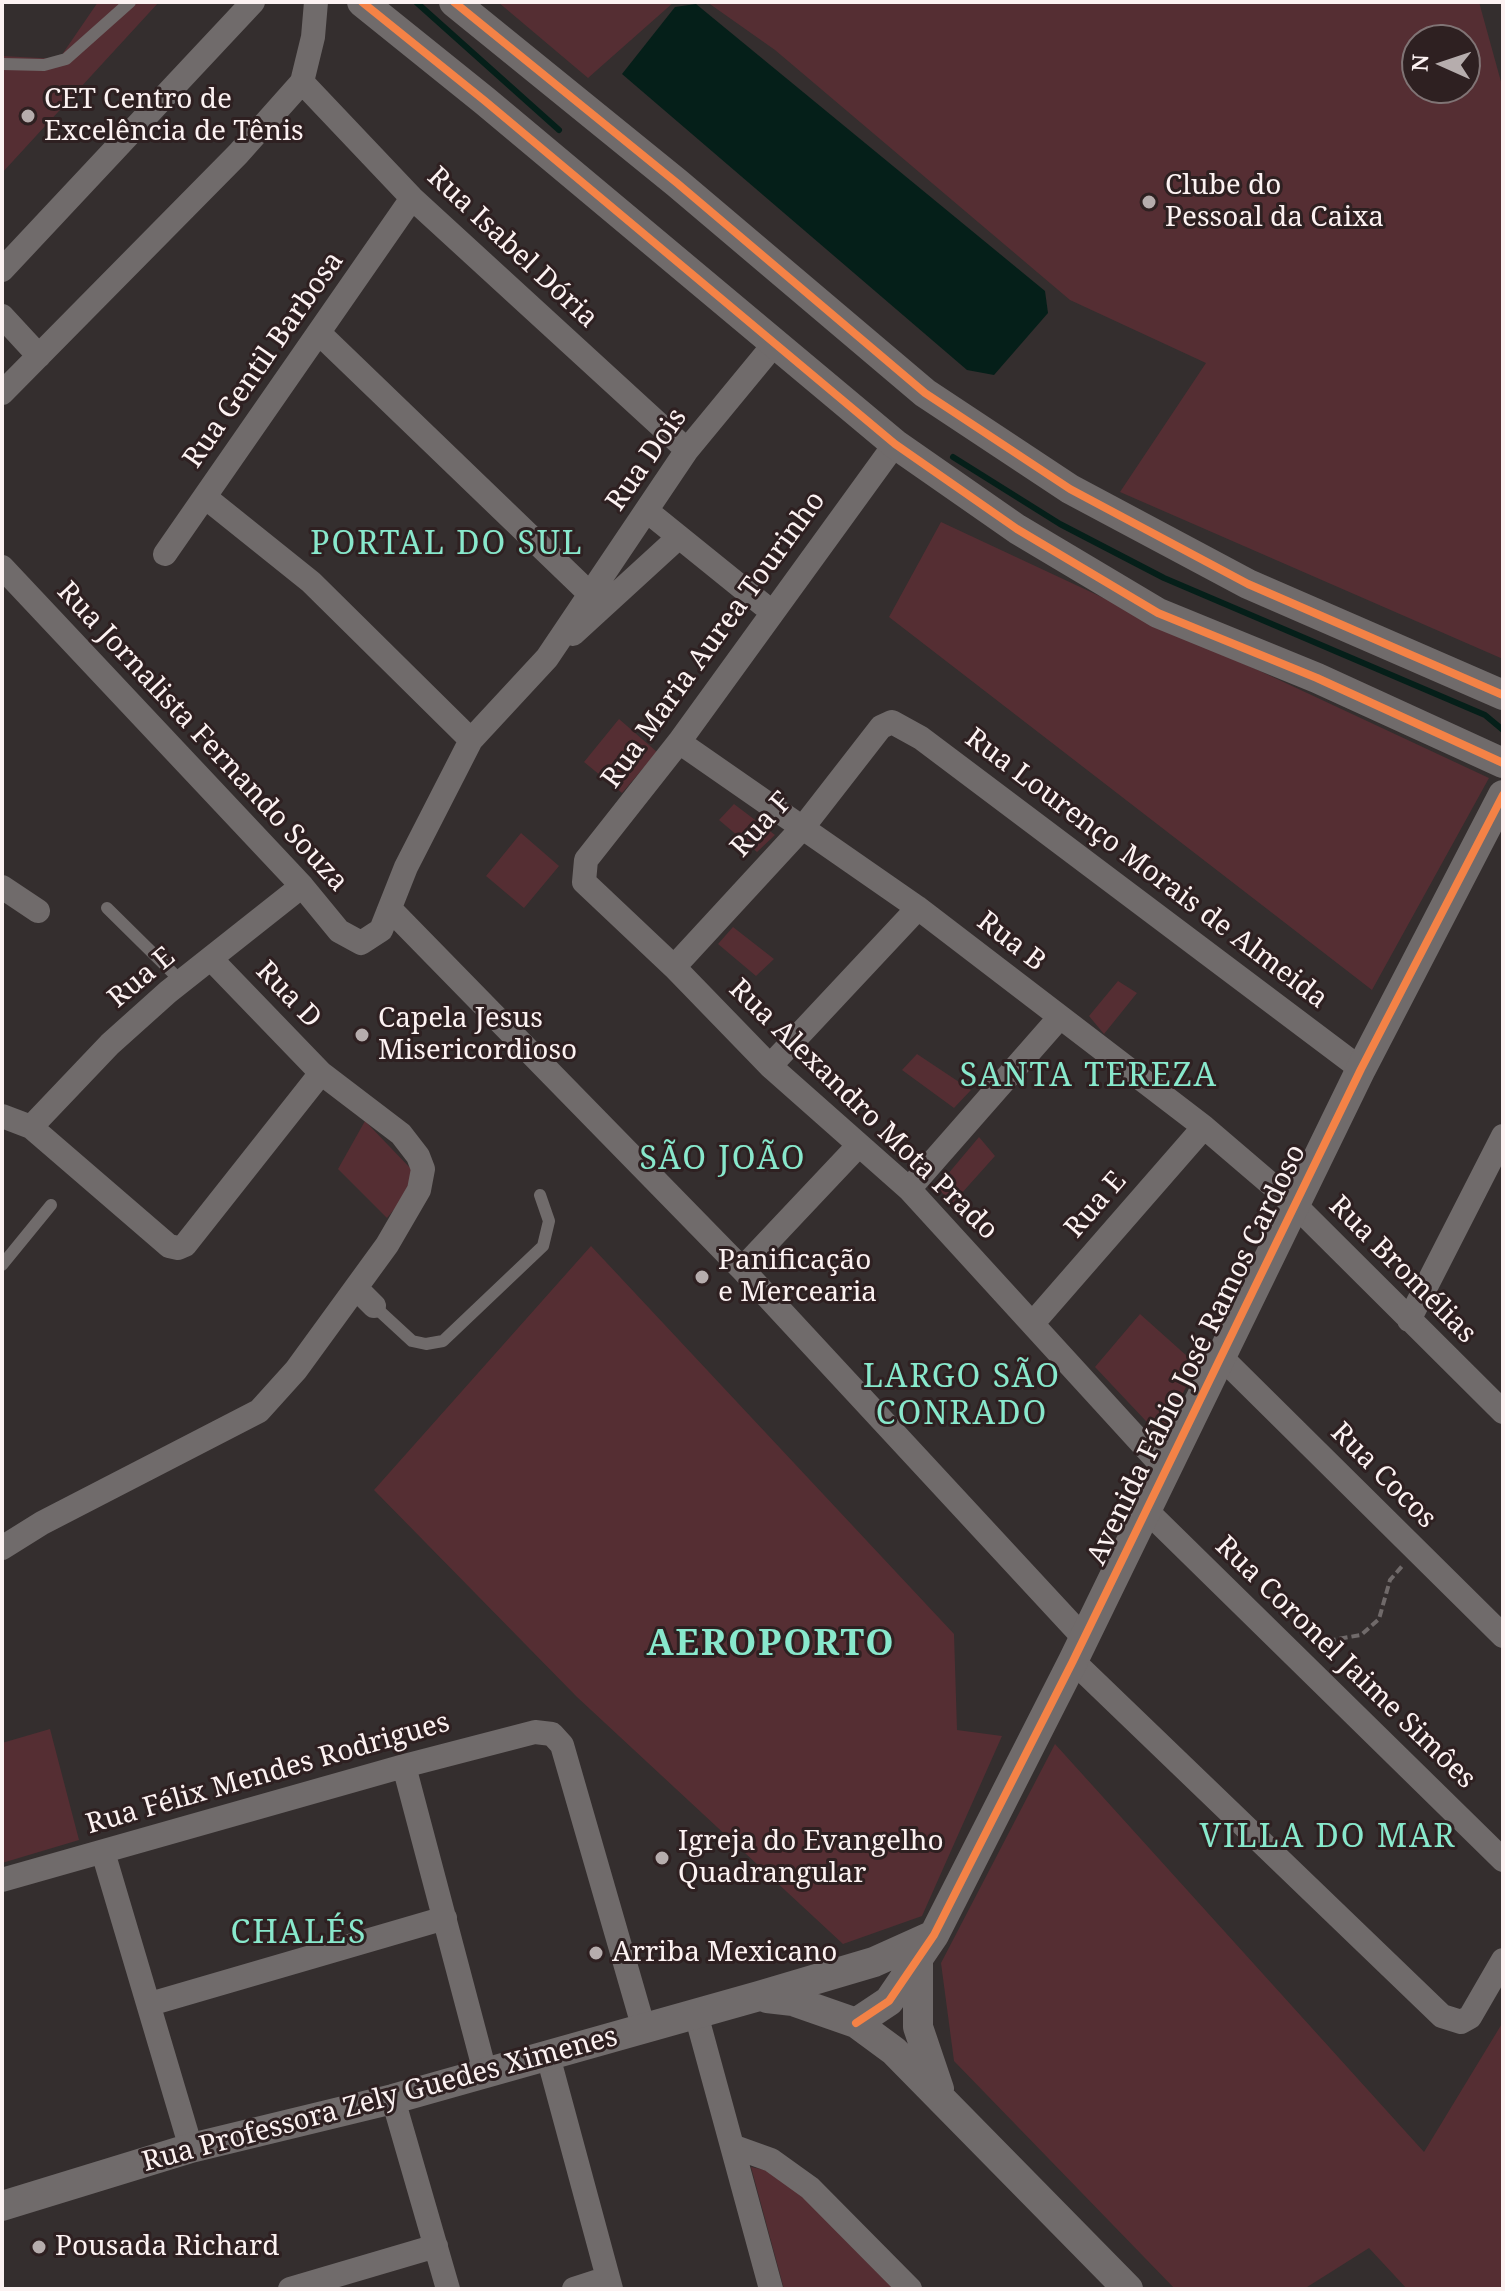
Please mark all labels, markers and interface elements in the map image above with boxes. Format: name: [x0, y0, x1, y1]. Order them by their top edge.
north arrow: [1401, 24, 1481, 104]
text: N: [1404, 53, 1434, 72]
place label: CET Centro de Excelência de Tênis: [44, 83, 304, 149]
marker: CET Centro de Excelência de Tênis: [19, 107, 37, 125]
street label: Rua Isabel Dória: [420, 161, 604, 335]
place label: Clube do Pessoal da Caixa: [1165, 169, 1384, 235]
marker: Clube do Pessoal da Caixa: [1140, 193, 1158, 211]
street label: Rua Gentil Barbosa: [177, 246, 351, 474]
street label: Rua Dois: [600, 402, 694, 518]
street label: Rua Maria Aurea Tourinho: [595, 485, 833, 795]
district label: PORTAL DO SUL: [310, 526, 584, 564]
street label: Rua Jornalista Fernando Souza: [50, 575, 354, 899]
street label: Rua Lourenço Morais de Almeida: [958, 722, 1334, 1016]
street label: Rua F: [724, 786, 800, 864]
street label: Rua B: [970, 905, 1052, 979]
street label: Rua E: [102, 941, 182, 1015]
street label: Rua D: [248, 955, 328, 1035]
street label: Rua Alexandro Mota Prado: [722, 973, 1004, 1247]
place label: Capela Jesus Misericordioso: [378, 1002, 577, 1068]
marker: Capela Jesus Misericordioso: [353, 1026, 371, 1044]
district label: SANTA TEREZA: [960, 1058, 1218, 1096]
street label: Avenida Fábio José Ramos Cardoso: [1080, 1139, 1314, 1571]
district label: SÃO JOÃO: [640, 1141, 806, 1179]
street label: Rua E: [1058, 1165, 1134, 1245]
street label: Rua Bromélias: [1321, 1189, 1483, 1351]
place label: Panificação e Mercearia: [718, 1244, 877, 1310]
marker: Panificação e Mercearia: [693, 1268, 711, 1286]
district label: LARGO SÃO CONRADO: [863, 1359, 1061, 1434]
street label: Rua Cocos: [1323, 1416, 1443, 1536]
street label: Rua Coronel Jaime Simôes: [1208, 1530, 1482, 1796]
district label: AEROPORTO: [646, 1623, 896, 1667]
street label: Rua Félix Mendes Rodrigues: [82, 1706, 454, 1842]
district label: VILLA DO MAR: [1200, 1819, 1456, 1857]
place label: Igreja do Evangelho Quadrangular: [678, 1825, 944, 1891]
marker: Igreja do Evangelho Quadrangular: [653, 1849, 671, 1867]
district label: CHALÉS: [231, 1915, 367, 1953]
place label: Arriba Mexicano: [612, 1936, 837, 1970]
marker: Arriba Mexicano: [587, 1944, 605, 1962]
street label: Rua Professora Zely Guedes Ximenes: [139, 2020, 621, 2180]
place label: Pousada Richard: [55, 2230, 280, 2264]
marker: Pousada Richard: [30, 2238, 48, 2256]

